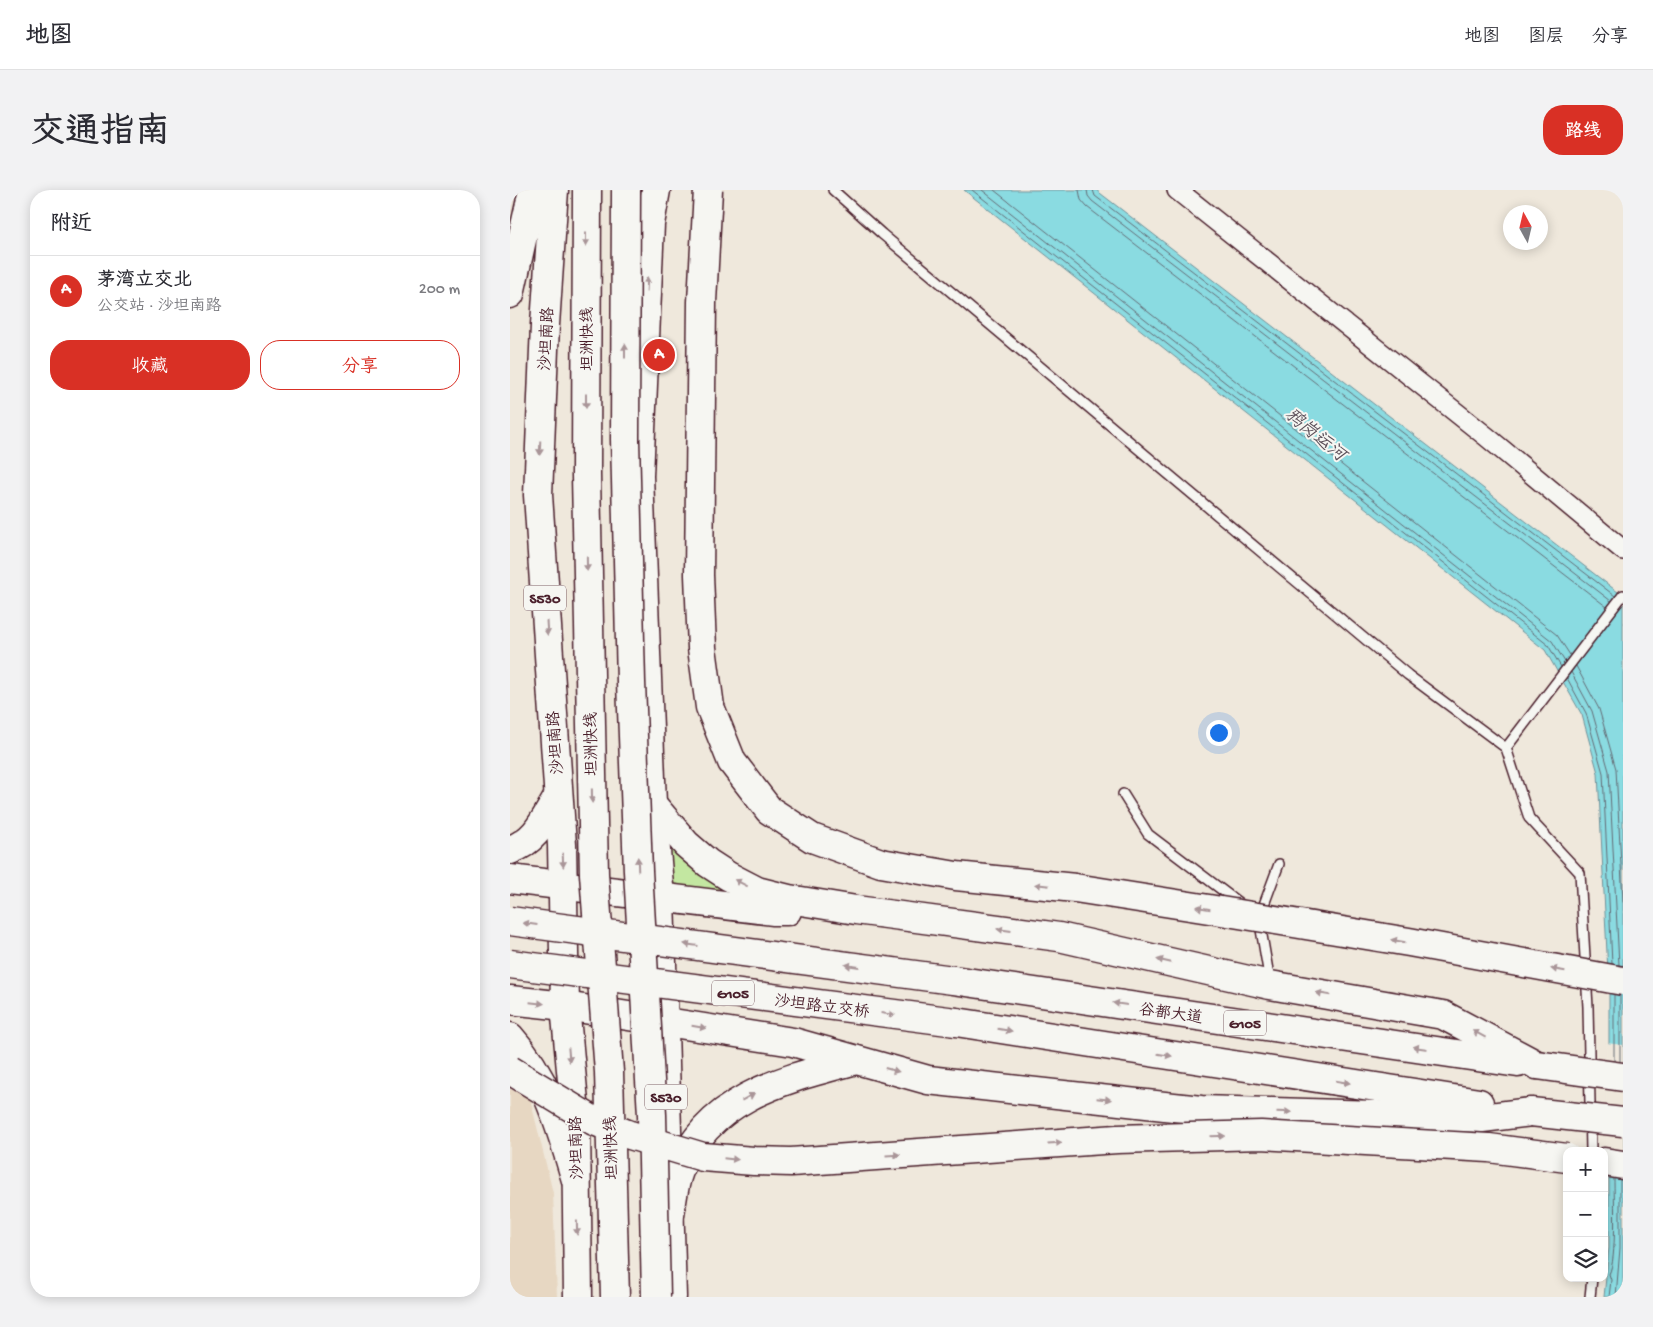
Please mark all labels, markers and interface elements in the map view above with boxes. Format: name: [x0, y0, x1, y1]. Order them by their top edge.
text: 地图: [25, 23, 73, 52]
text: 地图: [1464, 27, 1500, 48]
text: 图层: [1528, 27, 1564, 48]
text: 分享: [1592, 27, 1628, 48]
button: 路线: [1543, 105, 1623, 155]
text: 交通指南: [30, 114, 170, 155]
north arrow: [1503, 205, 1548, 250]
text: 附近: [50, 213, 92, 238]
one-way arrow: [582, 231, 590, 247]
text: 茅湾立交北: [97, 270, 192, 293]
one-way arrow: [644, 275, 652, 291]
text: A: [61, 281, 71, 300]
text: 200 m: [419, 281, 460, 300]
text: 公交站 · 沙坦南路: [97, 298, 222, 317]
street label: 沙坦南路: [535, 307, 560, 372]
street label: 坦洲快线: [578, 307, 599, 371]
pin: A: [643, 336, 675, 374]
button: 收藏: [50, 340, 250, 390]
button: 分享: [260, 340, 460, 390]
one-way arrow: [621, 343, 629, 359]
one-way arrow: [582, 393, 590, 409]
water label: 鸦岗运河: [1280, 404, 1352, 469]
one-way arrow: [535, 441, 543, 457]
one-way arrow: [583, 556, 591, 572]
road number: S530: [524, 586, 566, 610]
one-way arrow: [543, 620, 551, 636]
street label: 沙坦南路: [544, 710, 569, 775]
street label: 坦洲快线: [581, 712, 604, 776]
your location: [1206, 720, 1232, 746]
one-way arrow: [588, 788, 596, 804]
one-way arrow: [559, 852, 567, 868]
one-way arrow: [633, 855, 641, 871]
one-way arrow: [734, 878, 748, 886]
one-way arrow: [1034, 881, 1050, 889]
one-way arrow: [1195, 904, 1211, 912]
one-way arrow: [522, 920, 538, 928]
one-way arrow: [996, 926, 1012, 934]
one-way arrow: [1390, 936, 1406, 944]
one-way arrow: [683, 941, 699, 949]
one-way arrow: [1156, 957, 1171, 965]
one-way arrow: [844, 962, 860, 970]
one-way arrow: [1549, 965, 1565, 973]
road number: G105: [712, 980, 754, 1006]
one-way arrow: [1314, 990, 1330, 998]
street label: 沙坦路立交桥: [773, 991, 871, 1024]
one-way arrow: [530, 999, 546, 1007]
one-way arrow: [1112, 1000, 1128, 1008]
street label: 谷都大道: [1137, 1001, 1204, 1029]
one-way arrow: [880, 1010, 896, 1018]
road number: G105: [1224, 1010, 1266, 1036]
one-way arrow: [692, 1024, 708, 1032]
one-way arrow: [997, 1026, 1013, 1034]
one-way arrow: [1471, 1030, 1486, 1038]
one-way arrow: [1411, 1044, 1427, 1052]
one-way arrow: [566, 1047, 574, 1063]
one-way arrow: [1158, 1051, 1174, 1059]
one-way arrow: [884, 1066, 899, 1074]
one-way arrow: [1335, 1079, 1351, 1087]
road number: S530: [645, 1084, 687, 1110]
one-way arrow: [740, 1093, 755, 1101]
one-way arrow: [1097, 1095, 1113, 1103]
one-way arrow: [1276, 1109, 1292, 1117]
street label: 沙坦南路: [566, 1116, 589, 1180]
street label: 坦洲快线: [601, 1116, 624, 1180]
one-way arrow: [1210, 1132, 1226, 1140]
one-way arrow: [1048, 1139, 1064, 1147]
map controls: [1563, 1147, 1608, 1282]
button: +: [1563, 1147, 1608, 1192]
one-way arrow: [886, 1151, 902, 1159]
one-way arrow: [723, 1155, 739, 1163]
button: −: [1563, 1192, 1608, 1237]
one-way arrow: [573, 1221, 581, 1237]
button: layers: [1563, 1237, 1608, 1282]

